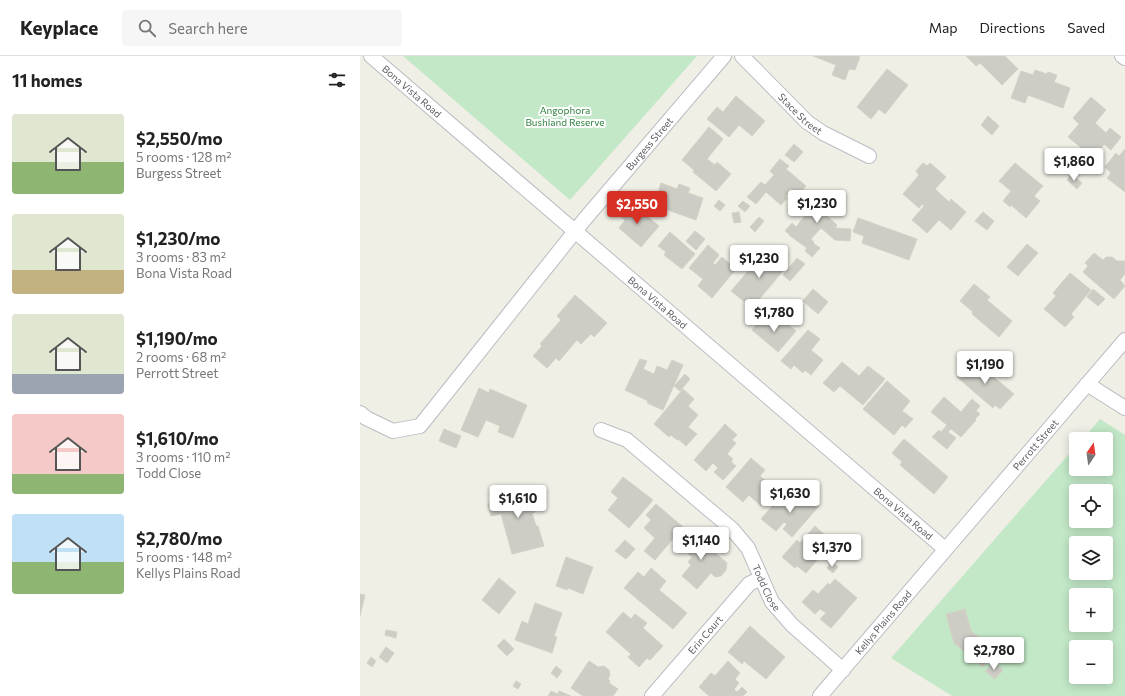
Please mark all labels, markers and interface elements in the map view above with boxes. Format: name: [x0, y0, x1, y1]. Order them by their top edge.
search box: [122, 10, 402, 46]
text: Keyplace: [20, 16, 98, 39]
icon: search: [136, 17, 158, 39]
text: Search here: [168, 19, 248, 37]
text: Map: [929, 19, 958, 36]
text: Directions: [980, 19, 1045, 36]
text: Saved: [1067, 19, 1105, 36]
street label: Bona Vista Road: [380, 63, 444, 120]
icon: filters: [326, 69, 348, 91]
text: 11 homes: [12, 70, 82, 91]
street label: Stace Street: [776, 90, 825, 137]
park label: Angophora Bushland Reserve: [525, 104, 605, 128]
street label: Burgess Street: [623, 115, 675, 173]
text: $2,550/mo: [136, 128, 223, 149]
icon: home: [44, 130, 92, 178]
pin: $1,860: [1041, 148, 1107, 182]
text: 5 rooms · 128 m²: [136, 149, 231, 165]
text: $1,860: [1053, 153, 1095, 169]
text: Burgess Street: [136, 165, 222, 181]
pin: $1,230: [784, 190, 850, 224]
pin: $2,550: [604, 191, 670, 225]
text: $1,230: [797, 195, 837, 211]
text: $2,550: [616, 196, 658, 212]
text: $1,230/mo: [136, 228, 220, 249]
icon: home: [44, 230, 92, 278]
pin: $1,230: [726, 245, 792, 279]
text: 3 rooms · 83 m²: [136, 249, 226, 265]
text: $1,230: [739, 250, 779, 266]
text: Bona Vista Road: [136, 265, 232, 281]
street label: Bona Vista Road: [626, 274, 690, 331]
pin: $1,780: [741, 299, 807, 333]
text: $1,780: [754, 304, 794, 320]
text: $1,190/mo: [136, 328, 218, 349]
icon: home: [44, 330, 92, 378]
text: 2 rooms · 68 m²: [136, 349, 226, 365]
pin: $1,190: [952, 351, 1018, 385]
text: $1,190: [966, 356, 1004, 372]
text: Perrott Street: [136, 365, 219, 381]
street label: Perrott Street: [1010, 417, 1061, 473]
text: $1,610/mo: [136, 428, 219, 449]
icon: home: [44, 430, 92, 478]
north arrow: [1069, 432, 1113, 476]
map controls: [1069, 432, 1113, 684]
text: 3 rooms · 110 m²: [136, 449, 230, 465]
text: Todd Close: [136, 465, 201, 481]
pin: $1,630: [757, 480, 823, 514]
button: locate: [1069, 484, 1113, 528]
pin: $1,610: [485, 485, 551, 519]
text: $1,630: [770, 485, 810, 501]
street label: Bona Vista Road: [872, 485, 936, 542]
text: $1,610: [499, 490, 537, 506]
pin: $1,140: [668, 527, 734, 561]
text: $2,780/mo: [136, 528, 222, 549]
icon: home: [44, 530, 92, 578]
text: $1,140: [682, 532, 720, 548]
pin: $1,370: [799, 534, 865, 568]
button: layers: [1069, 536, 1113, 580]
text: $1,370: [812, 539, 852, 555]
text: 5 rooms · 148 m²: [136, 549, 232, 565]
street label: Todd Close: [750, 563, 783, 613]
text: Kellys Plains Road: [136, 565, 241, 581]
street label: Kellys Plains Road: [852, 588, 914, 657]
button: +: [1069, 588, 1113, 632]
street label: Erin Court: [685, 613, 725, 656]
pin: $2,780: [961, 637, 1027, 671]
button: −: [1069, 640, 1113, 684]
text: $2,780: [973, 642, 1015, 658]

